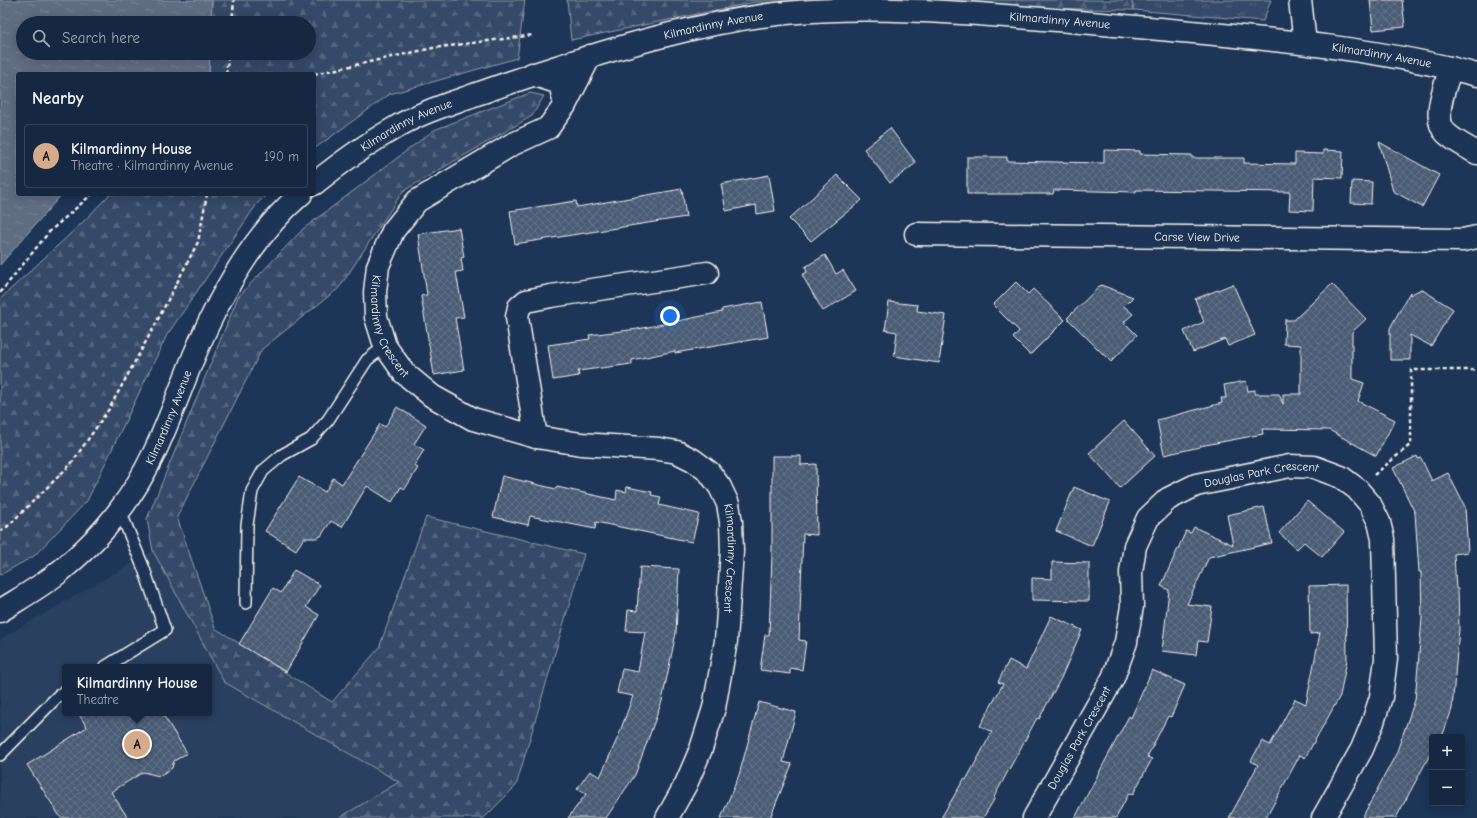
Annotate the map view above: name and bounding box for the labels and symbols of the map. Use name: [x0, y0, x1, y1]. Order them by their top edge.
street label: Kilmardinny Avenue: [662, 9, 764, 42]
street label: Kilmardinny Avenue: [1009, 9, 1111, 31]
street label: Kilmardinny Avenue: [1331, 40, 1433, 71]
street label: Kilmardinny Avenue: [358, 96, 454, 154]
street label: Carse View Drive: [1154, 230, 1240, 245]
street label: Kilmardinny Crescent: [368, 274, 412, 381]
your location: [660, 306, 680, 326]
street label: Kilmardinny Avenue: [143, 368, 195, 467]
street label: Douglas Park Crescent: [1203, 459, 1321, 490]
street label: Kilmardinny Crescent: [721, 502, 739, 613]
street label: Douglas Park Crescent: [1045, 683, 1114, 792]
pin: A: [124, 729, 150, 759]

